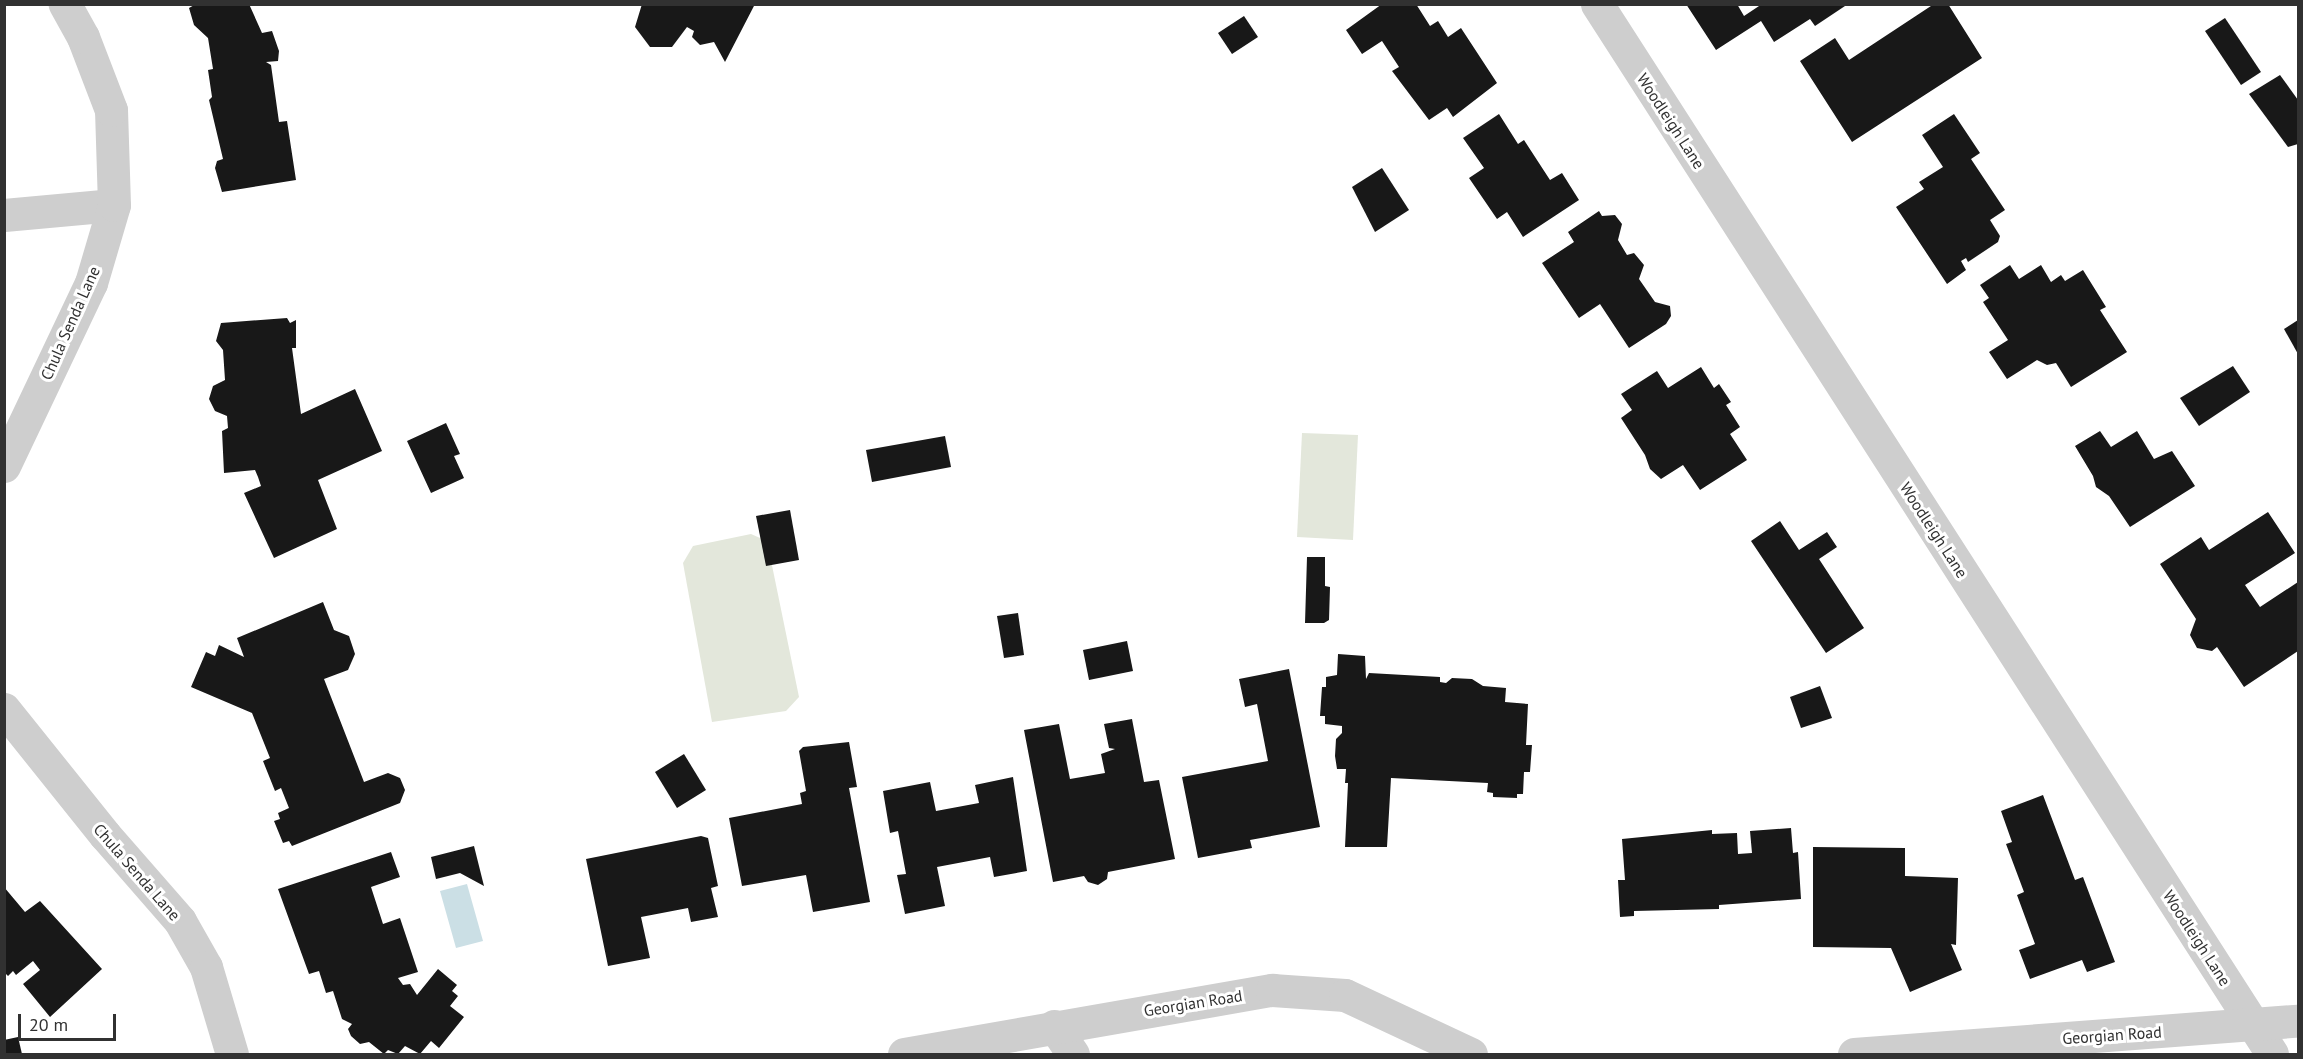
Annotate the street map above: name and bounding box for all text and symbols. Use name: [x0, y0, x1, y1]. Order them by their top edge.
street label: Woodleigh Lane: [1633, 70, 1709, 172]
street label: Chula Senda Lane: [36, 263, 104, 383]
street label: Woodleigh Lane: [1896, 479, 1972, 581]
street label: Chula Senda Lane: [90, 820, 184, 924]
street label: Woodleigh Lane: [2159, 887, 2235, 989]
street label: Georgian Road: [1142, 986, 1244, 1020]
scale bar: [21, 1002, 118, 1040]
text: 20 m: [29, 1013, 68, 1036]
street label: Georgian Road: [2062, 1022, 2162, 1048]

